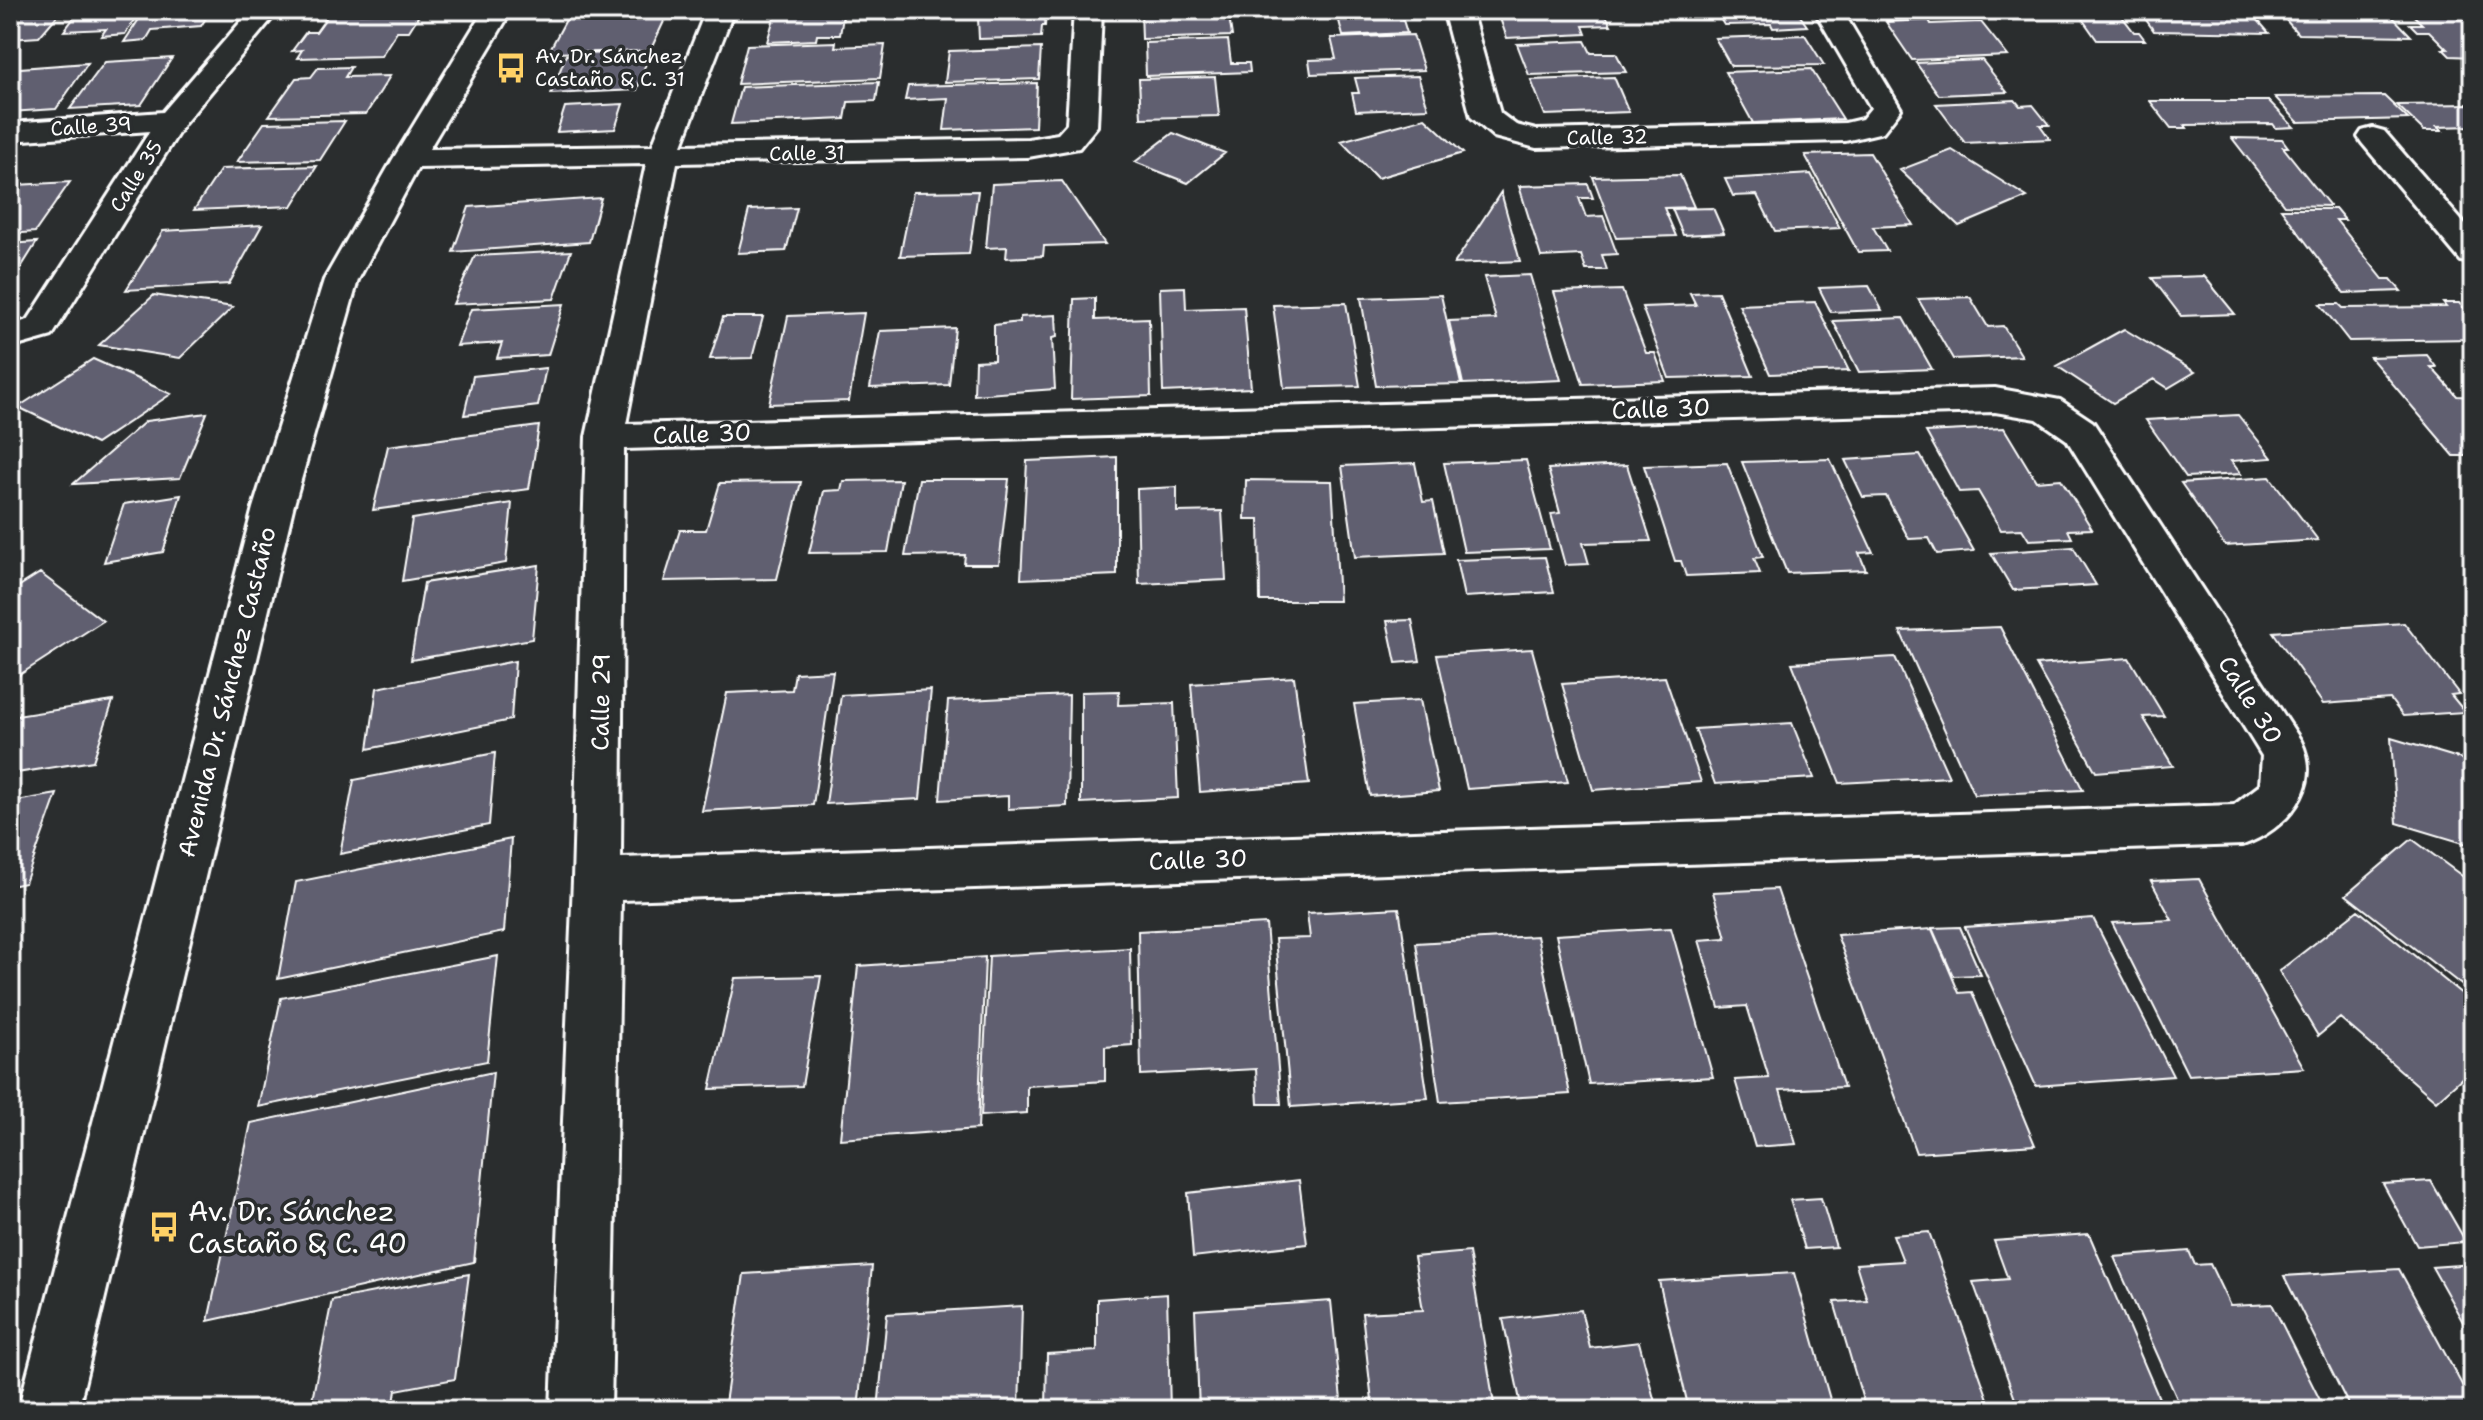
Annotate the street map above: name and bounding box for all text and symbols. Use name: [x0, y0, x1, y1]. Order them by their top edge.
place label: Av. Dr. Sánchez Castaño & C. 31: [535, 43, 685, 92]
bus stop icon: Av. Dr. Sánchez Castaño & C. 31: [494, 51, 528, 85]
street label: Calle 39: [50, 110, 132, 142]
street label: Calle 32: [1566, 123, 1648, 151]
street label: Calle 35: [104, 135, 168, 217]
street label: Calle 31: [769, 139, 845, 167]
street label: Calle 30: [1611, 391, 1711, 427]
street label: Calle 30: [652, 416, 752, 452]
street label: Avenida Dr. Sánchez Castaño: [170, 523, 284, 861]
street label: Calle 30: [2210, 650, 2290, 750]
street label: Calle 29: [584, 653, 618, 751]
street label: Calle 30: [1148, 842, 1248, 878]
place label: Av. Dr. Sánchez Castaño & C. 40: [188, 1192, 407, 1262]
bus stop icon: Av. Dr. Sánchez Castaño & C. 40: [147, 1210, 181, 1244]

